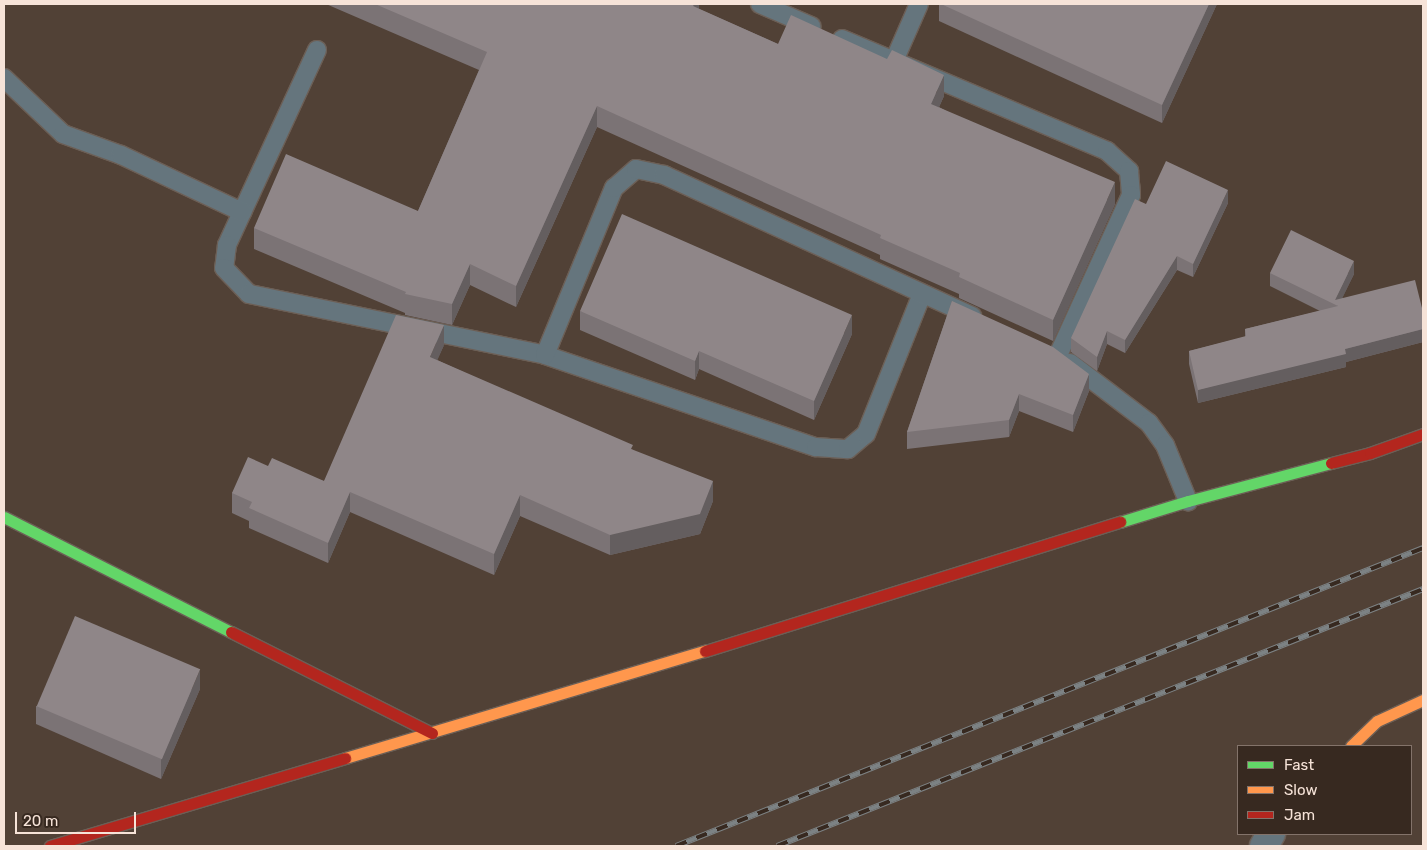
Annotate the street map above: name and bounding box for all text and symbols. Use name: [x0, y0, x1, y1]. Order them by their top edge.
legend: [1237, 745, 1412, 835]
text: Fast: [1284, 756, 1314, 774]
text: Slow: [1284, 781, 1317, 799]
scale bar: [18, 802, 139, 834]
text: Jam: [1284, 806, 1315, 824]
text: 20 m: [23, 812, 58, 830]

